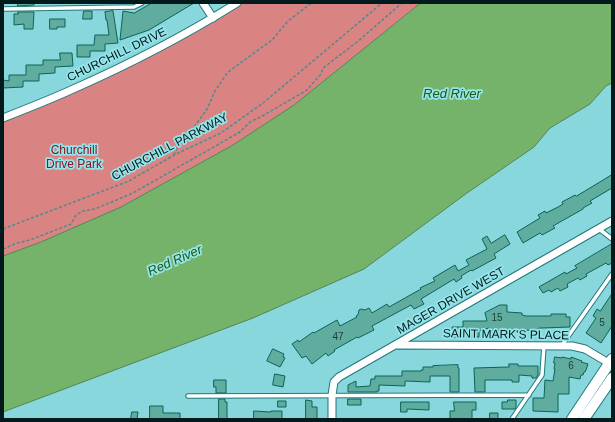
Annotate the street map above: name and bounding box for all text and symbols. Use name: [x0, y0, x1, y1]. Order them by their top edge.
street label: CHURCHILL DRIVE: [65, 25, 169, 85]
water label: Red River: [423, 86, 481, 102]
street label: CHURCHILL PARKWAY: [109, 110, 231, 184]
park label: Churchill Drive Park: [46, 144, 102, 172]
water label: Red River: [145, 242, 205, 280]
street label: MAGER DRIVE WEST: [395, 264, 507, 338]
house number: 15: [491, 312, 503, 324]
house number: 5: [599, 317, 605, 329]
street label: SAINT MARK'S PLACE: [443, 327, 569, 343]
house number: 47: [332, 331, 344, 343]
house number: 6: [568, 360, 574, 372]

